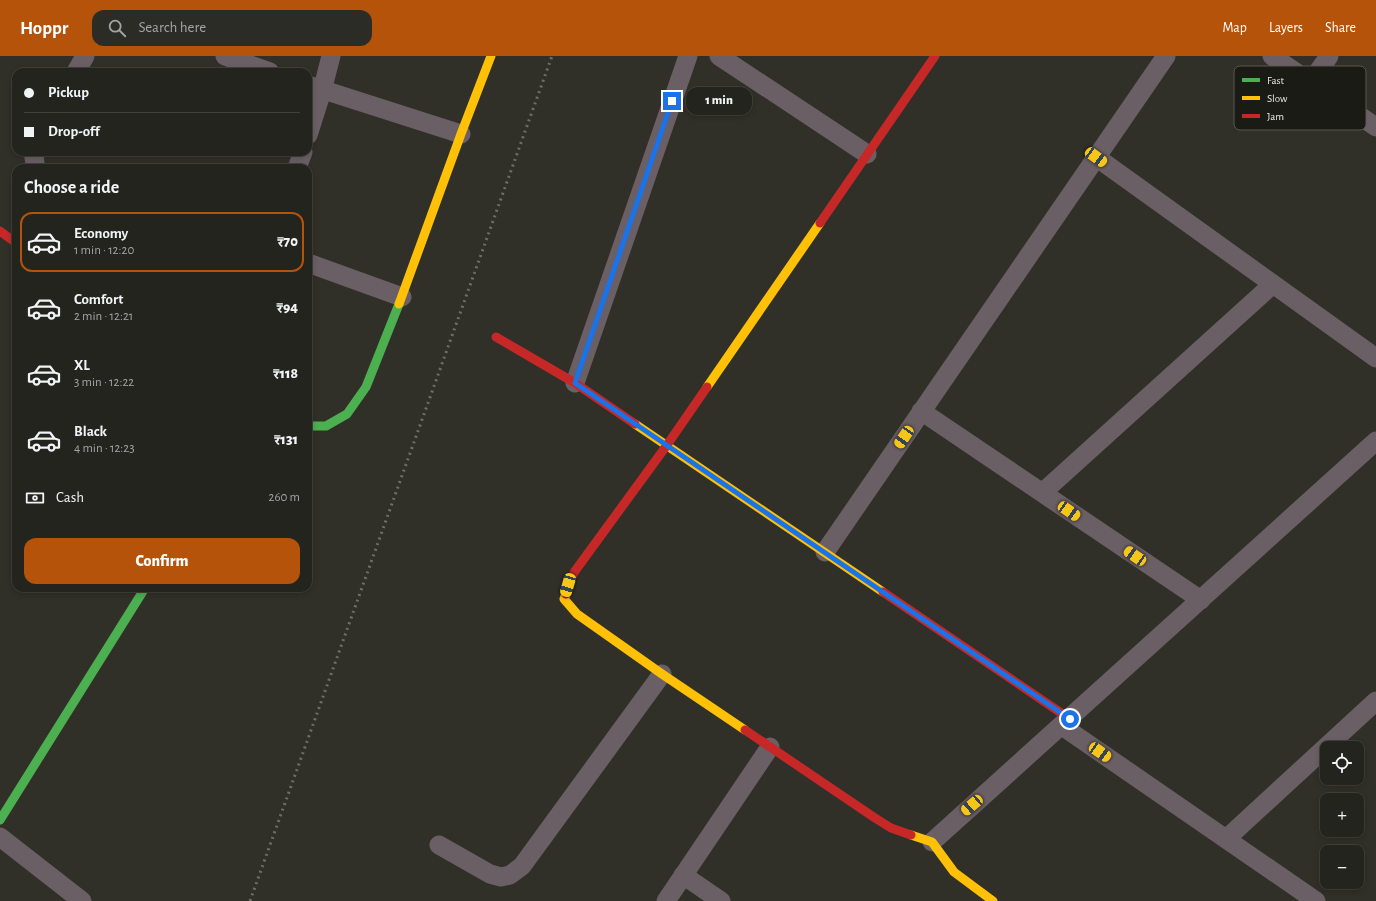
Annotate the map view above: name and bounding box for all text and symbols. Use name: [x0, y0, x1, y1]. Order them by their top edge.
search box: [92, 10, 372, 46]
icon: search: [106, 17, 128, 39]
text: Hoppr: [20, 19, 68, 38]
text: Search here: [138, 20, 206, 35]
text: Map: [1222, 21, 1247, 35]
text: Layers: [1269, 21, 1303, 35]
text: Share: [1325, 21, 1356, 35]
legend: [1234, 66, 1366, 130]
text: Fast: [1267, 75, 1285, 86]
text: Pickup: [48, 85, 89, 100]
callout: 1 min: [686, 87, 752, 115]
route end: [663, 92, 681, 110]
text: Slow: [1267, 93, 1288, 104]
text: 1 min: [705, 94, 733, 107]
text: Jam: [1267, 111, 1284, 122]
text: Drop-off: [48, 124, 100, 139]
car: [1083, 145, 1109, 169]
text: Choose a ride: [24, 179, 119, 197]
icon: car: [26, 224, 62, 260]
text: Economy: [74, 226, 128, 241]
text: ₹70: [277, 234, 298, 249]
text: 1 min · 12:20: [74, 244, 134, 257]
icon: car: [26, 290, 62, 326]
text: Comfort: [74, 292, 123, 307]
text: ₹94: [276, 300, 298, 315]
text: 2 min · 12:21: [74, 310, 133, 323]
icon: car: [26, 356, 62, 392]
text: XL: [74, 358, 90, 373]
text: ₹118: [273, 366, 298, 381]
text: 3 min · 12:22: [74, 376, 134, 389]
icon: car: [26, 422, 62, 458]
text: Black: [74, 424, 107, 439]
car: [892, 424, 916, 450]
text: ₹131: [274, 432, 298, 447]
text: 4 min · 12:23: [74, 442, 135, 455]
icon: cash: [24, 487, 46, 509]
text: Cash: [56, 490, 84, 505]
text: 260 m: [269, 491, 300, 504]
car: [1056, 499, 1082, 523]
button: Confirm: [24, 538, 300, 584]
car: [1122, 544, 1148, 568]
car: [559, 572, 577, 598]
route start: [1061, 710, 1079, 728]
car: [1087, 740, 1113, 764]
map controls: [1320, 741, 1364, 889]
button: locate: [1320, 741, 1364, 785]
car: [959, 793, 985, 817]
button: +: [1320, 793, 1364, 837]
button: −: [1320, 845, 1364, 889]

